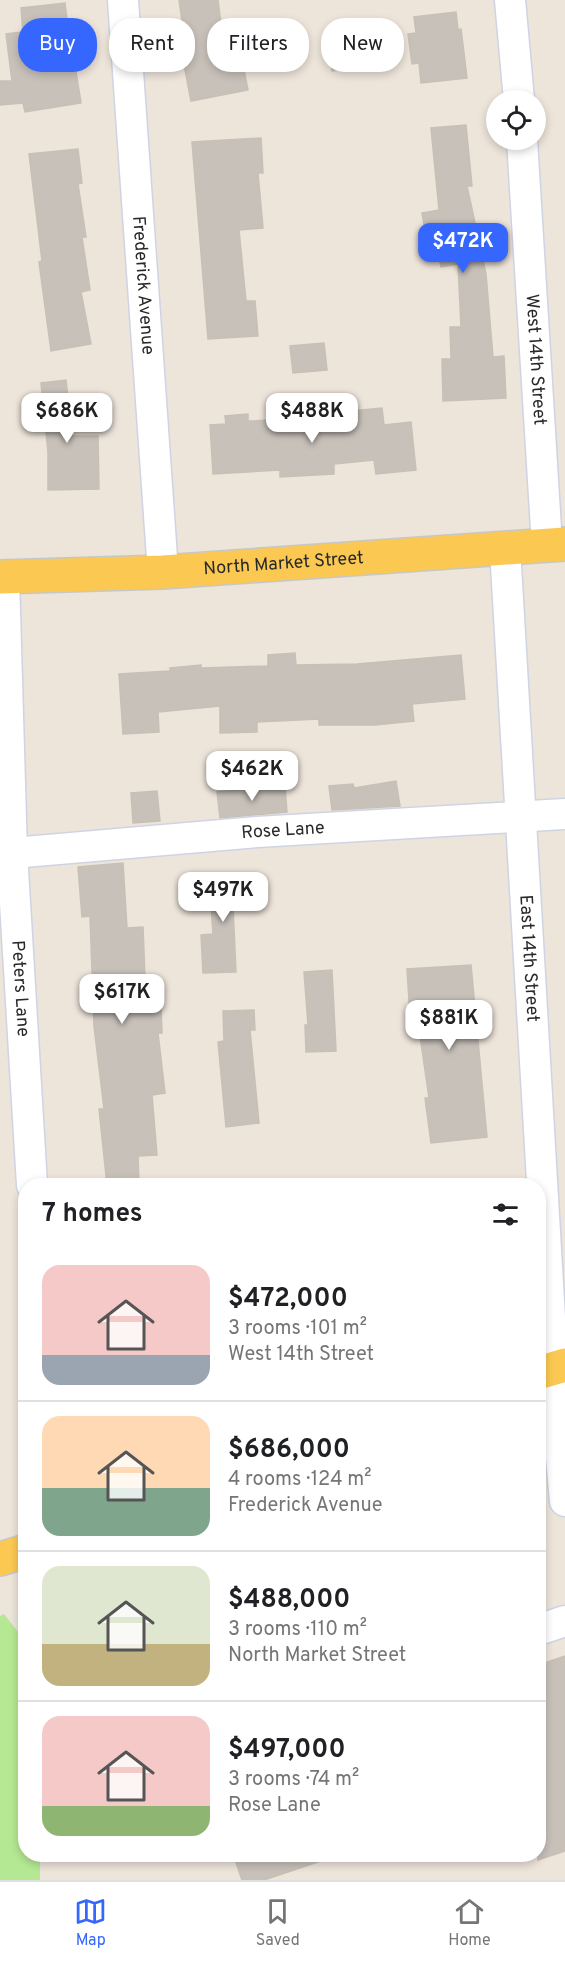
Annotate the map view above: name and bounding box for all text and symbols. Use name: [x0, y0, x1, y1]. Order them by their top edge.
chip: Buy: [18, 18, 97, 72]
chip: Rent: [109, 18, 195, 72]
chip: Filters: [207, 18, 309, 72]
chip: New: [321, 18, 404, 72]
map controls: [486, 90, 546, 150]
button: locate: [486, 90, 546, 150]
street label: Frederick Avenue: [127, 215, 159, 356]
pin: $472K: [421, 223, 505, 274]
text: $472K: [432, 229, 494, 255]
street label: West 14th Street: [520, 293, 551, 426]
pin: $686K: [25, 393, 109, 444]
pin: $488K: [270, 393, 354, 444]
text: $686K: [35, 399, 99, 425]
text: $488K: [280, 399, 344, 425]
street label: North Market Street: [203, 547, 365, 581]
pin: $462K: [210, 751, 294, 802]
text: $462K: [220, 757, 284, 783]
street label: Rose Lane: [240, 817, 325, 845]
pin: $497K: [181, 872, 265, 923]
text: $497K: [192, 878, 254, 904]
street label: East 14th Street: [514, 894, 544, 1023]
street label: Peters Lane: [6, 940, 35, 1038]
pin: $617K: [80, 974, 164, 1025]
text: $617K: [93, 980, 151, 1006]
pin: $881K: [407, 1000, 491, 1051]
text: $881K: [419, 1006, 479, 1032]
text: 7 homes: [42, 1198, 142, 1231]
icon: filters: [489, 1198, 522, 1231]
text: $472,000: [228, 1283, 348, 1316]
icon: home: [90, 1289, 162, 1361]
text: 3 rooms · 101 m²: [228, 1316, 367, 1342]
text: West 14th Street: [228, 1342, 374, 1368]
text: $686,000: [228, 1434, 350, 1467]
icon: home: [90, 1440, 162, 1512]
text: 4 rooms · 124 m²: [228, 1467, 371, 1493]
text: Frederick Avenue: [228, 1493, 382, 1519]
text: $488,000: [228, 1584, 350, 1617]
icon: home: [90, 1590, 162, 1662]
text: 3 rooms · 110 m²: [228, 1617, 367, 1643]
text: North Market Street: [228, 1643, 406, 1669]
text: $497,000: [228, 1734, 346, 1767]
icon: home: [90, 1740, 162, 1812]
text: 3 rooms · 74 m²: [228, 1767, 359, 1793]
text: Rose Lane: [228, 1793, 321, 1819]
tab: Map: [74, 1895, 107, 1951]
tab: Saved: [256, 1895, 300, 1951]
tab: Home: [448, 1895, 491, 1951]

